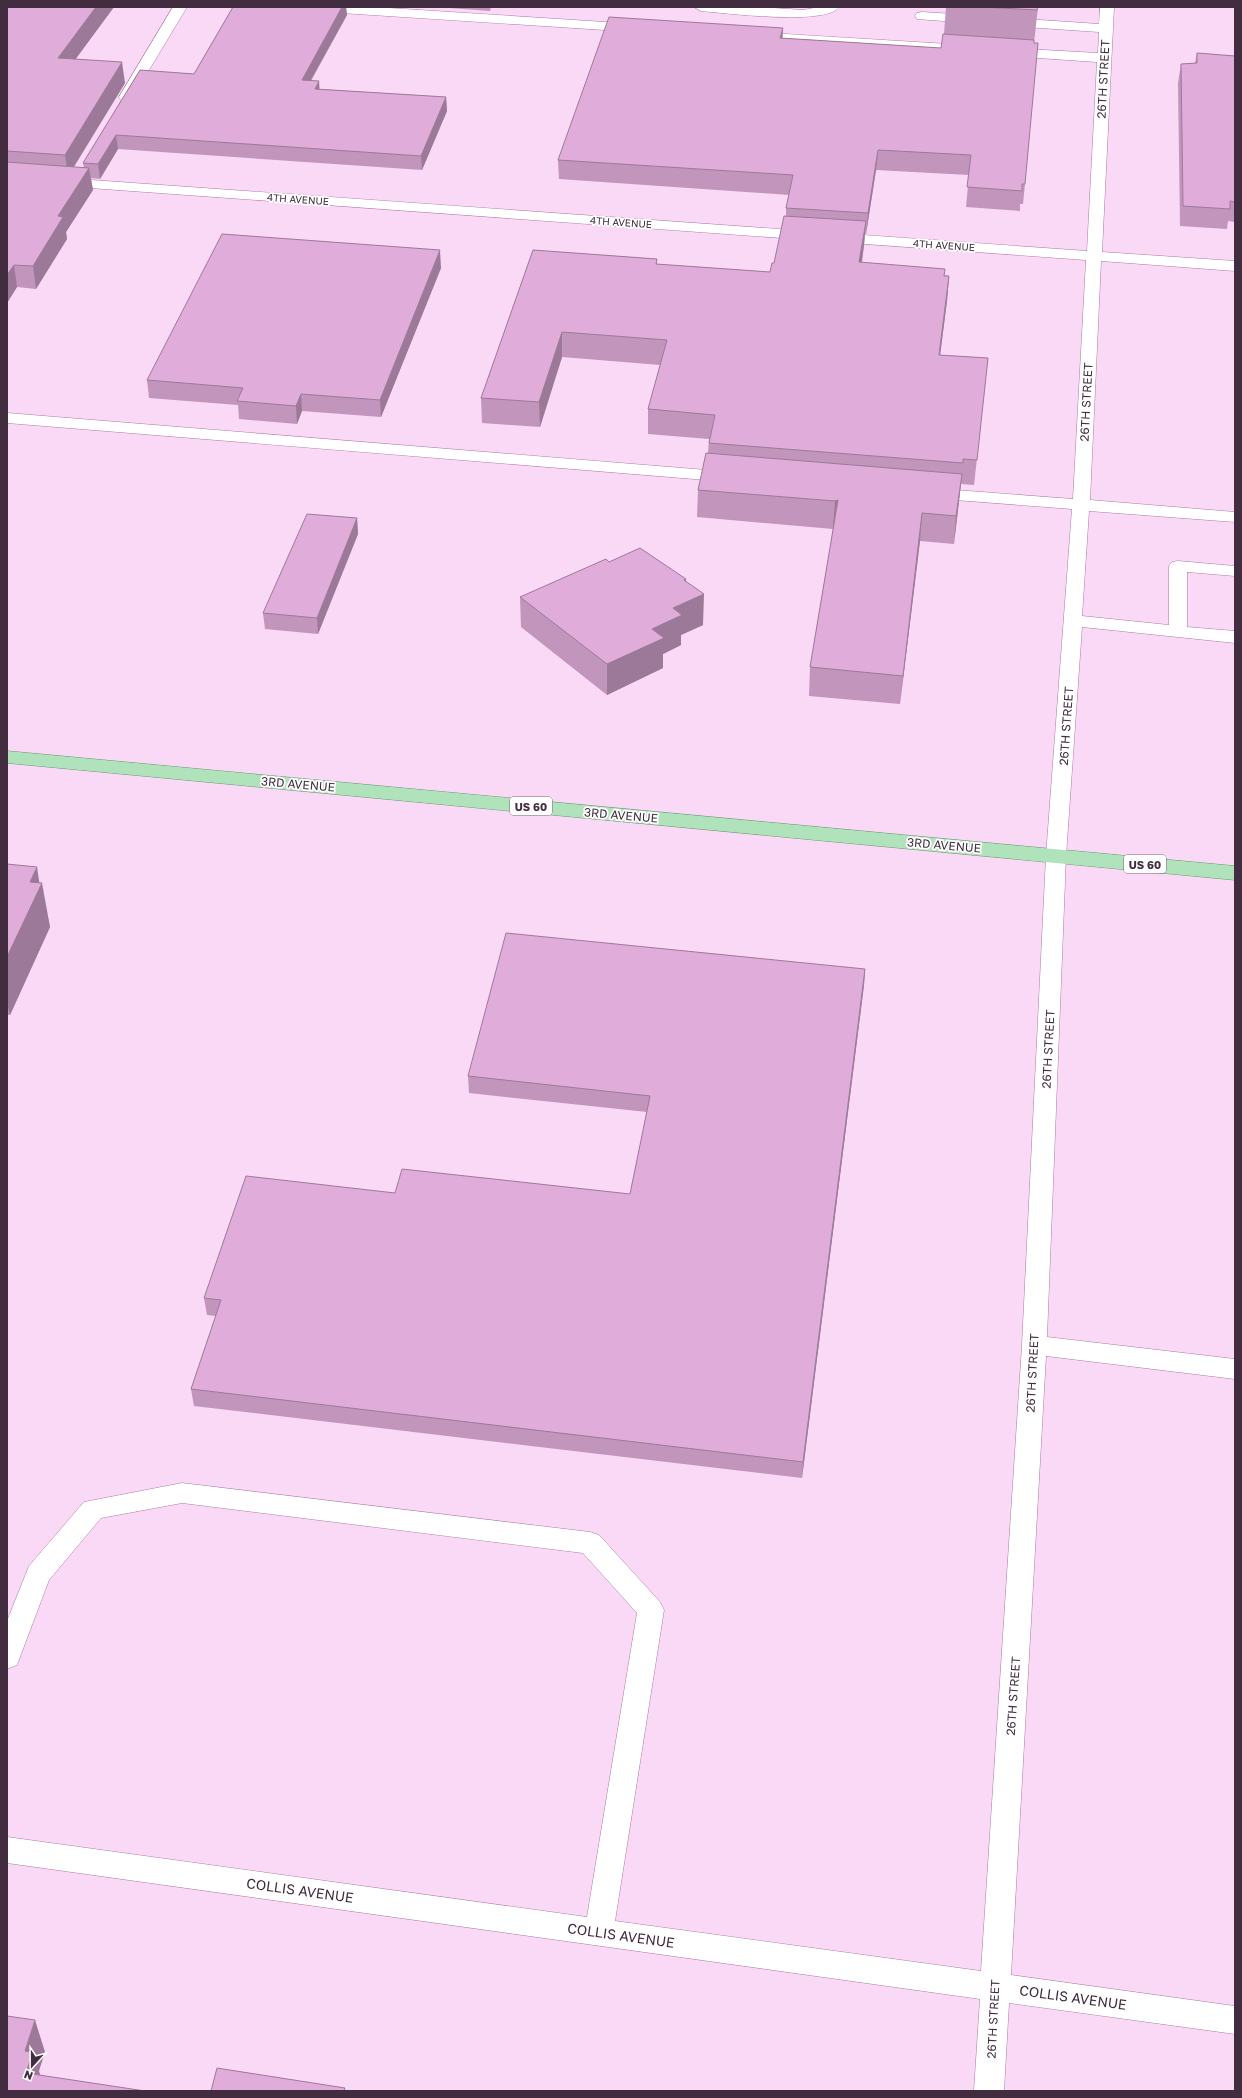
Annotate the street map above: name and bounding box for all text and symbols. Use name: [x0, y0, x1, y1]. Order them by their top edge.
street label: 26TH STREET: [1093, 39, 1113, 119]
street label: 4TH AVENUE: [267, 191, 329, 207]
street label: 4TH AVENUE: [590, 214, 652, 230]
street label: 4TH AVENUE: [913, 237, 975, 253]
street label: 26TH STREET: [1076, 362, 1096, 442]
street label: 26TH STREET: [1056, 685, 1076, 766]
street label: 3RD AVENUE: [260, 773, 336, 795]
road number: US 60: [510, 797, 552, 815]
street label: 3RD AVENUE: [583, 804, 659, 826]
street label: 3RD AVENUE: [906, 834, 982, 856]
road number: US 60: [1124, 855, 1166, 873]
street label: 26TH STREET: [1038, 1009, 1058, 1089]
street label: 26TH STREET: [1022, 1333, 1042, 1413]
street label: 26TH STREET: [1003, 1655, 1023, 1736]
street label: COLLIS AVENUE: [245, 1874, 355, 1906]
street label: COLLIS AVENUE: [566, 1919, 676, 1951]
street label: 26TH STREET: [983, 1979, 1003, 2059]
street label: COLLIS AVENUE: [1018, 1981, 1128, 2013]
north arrow: [12, 2046, 52, 2086]
text: N: [22, 2068, 34, 2083]

